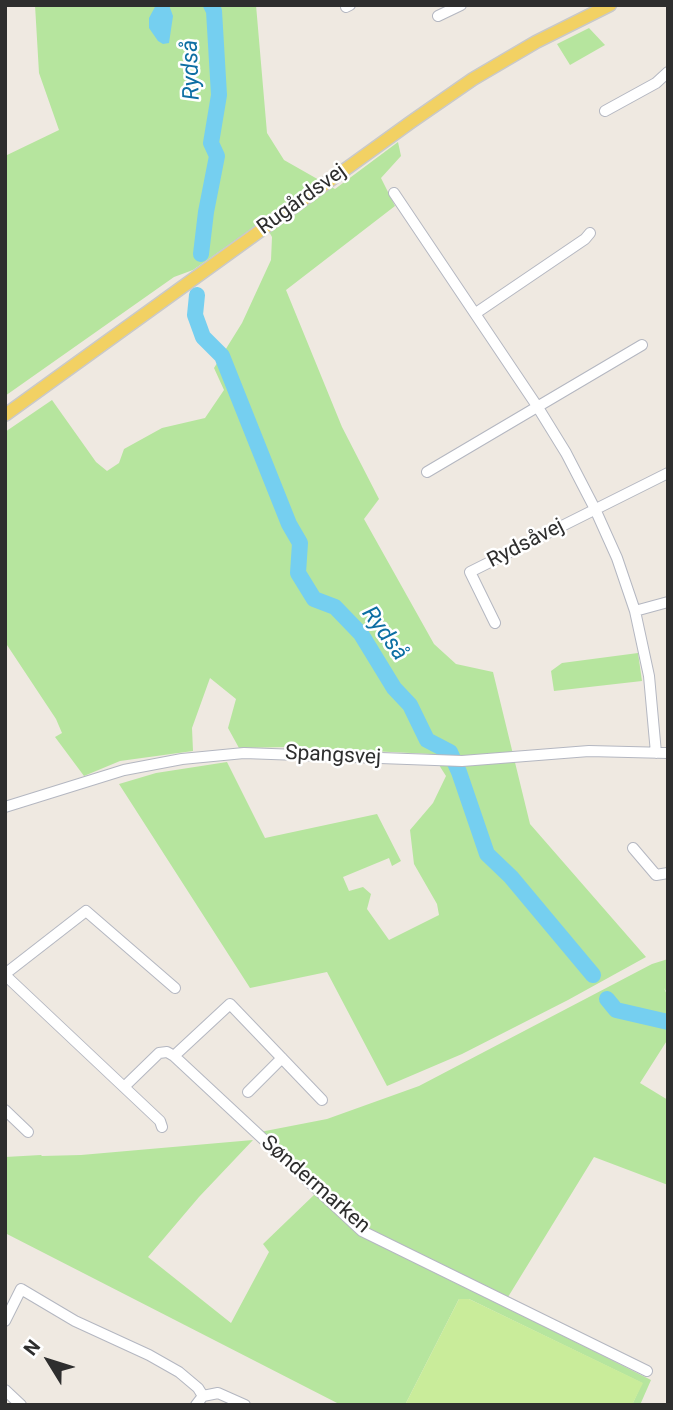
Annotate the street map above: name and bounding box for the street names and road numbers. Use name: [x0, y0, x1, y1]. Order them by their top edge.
street label: Rugårdsvej: [253, 159, 351, 241]
street label: Rydsåvej: [483, 514, 569, 574]
street label: Spangsvej: [284, 741, 382, 771]
street label: Søndermarken: [255, 1131, 375, 1239]

